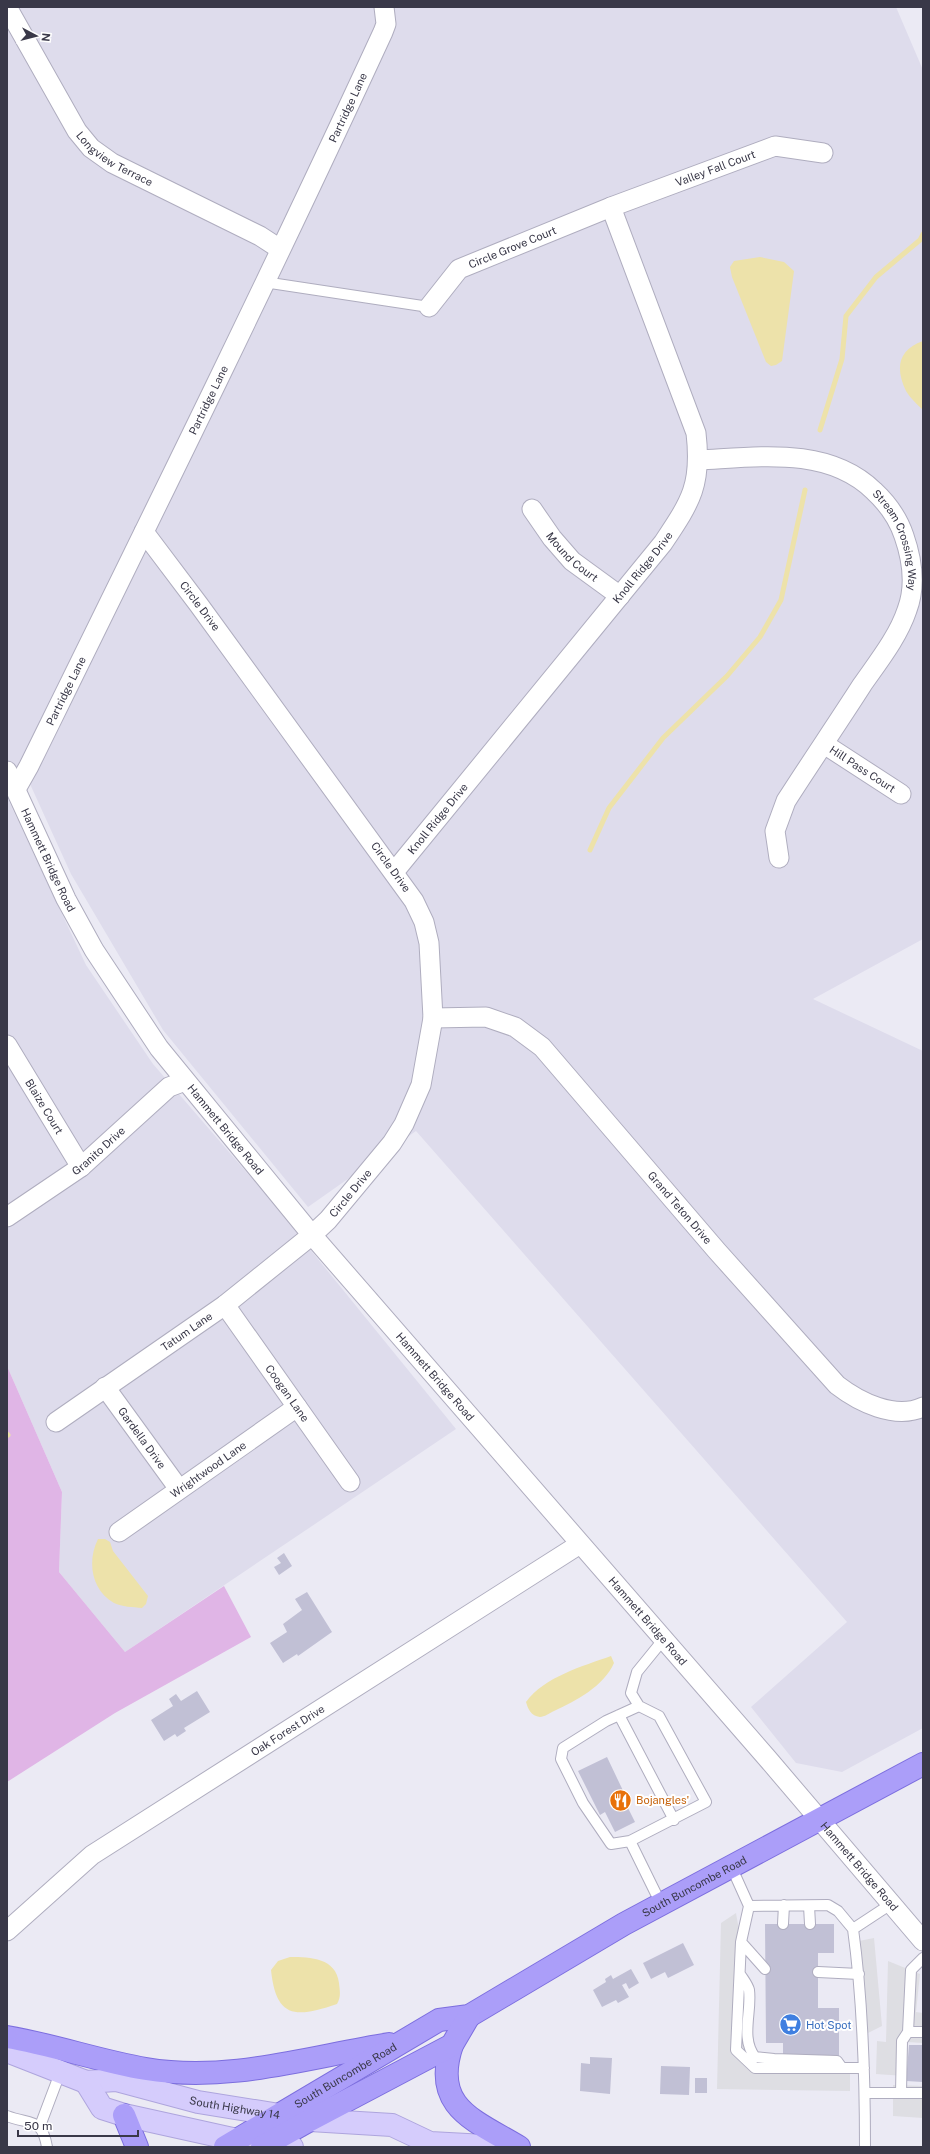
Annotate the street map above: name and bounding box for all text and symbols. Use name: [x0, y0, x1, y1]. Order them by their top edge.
north arrow: [16, 16, 56, 56]
text: N: [39, 32, 52, 42]
street label: Partridge Lane: [326, 71, 369, 144]
street label: Longview Terrace: [74, 129, 155, 188]
street label: Valley Fall Court: [674, 148, 757, 188]
street label: Circle Grove Court: [467, 224, 558, 271]
street label: Partridge Lane: [186, 363, 230, 437]
street label: Stream Crossing Way: [870, 487, 918, 591]
street label: Knoll Ridge Drive: [610, 529, 675, 606]
street label: Mound Court: [544, 530, 600, 584]
street label: Circle Drive: [178, 579, 222, 633]
street label: Partridge Lane: [44, 654, 88, 727]
street label: Hill Pass Court: [828, 743, 898, 795]
street label: Knoll Ridge Drive: [405, 781, 470, 856]
street label: Hammett Bridge Road: [19, 806, 78, 914]
street label: Circle Drive: [369, 840, 413, 894]
street label: Blaize Court: [23, 1077, 66, 1136]
street label: Hammett Bridge Road: [185, 1082, 266, 1177]
street label: Granito Drive: [70, 1124, 127, 1177]
street label: Circle Drive: [327, 1167, 374, 1220]
street label: Grand Teton Drive: [646, 1169, 714, 1246]
street label: Tatum Lane: [159, 1310, 215, 1353]
street label: Hammett Bridge Road: [394, 1330, 477, 1423]
street label: Coogan Lane: [263, 1363, 311, 1424]
street label: Gardella Drive: [116, 1405, 168, 1471]
street label: Wrightwood Lane: [168, 1439, 248, 1500]
street label: Hammett Bridge Road: [606, 1575, 689, 1668]
street label: Oak Forest Drive: [249, 1702, 327, 1758]
restaurant icon: Bojangles': [608, 1787, 634, 1813]
place label: Bojangles': [636, 1794, 689, 1806]
street label: Hammett Bridge Road: [818, 1820, 901, 1913]
street label: South Buncombe Road: [640, 1854, 748, 1919]
supermarket icon: Hot Spot: [777, 2012, 803, 2038]
place label: Hot Spot: [806, 2019, 851, 2031]
street label: South Buncombe Road: [292, 2041, 399, 2110]
street label: South Highway 14: [188, 2094, 281, 2121]
scale bar: [18, 2112, 138, 2138]
text: 50 m: [24, 2119, 52, 2133]

